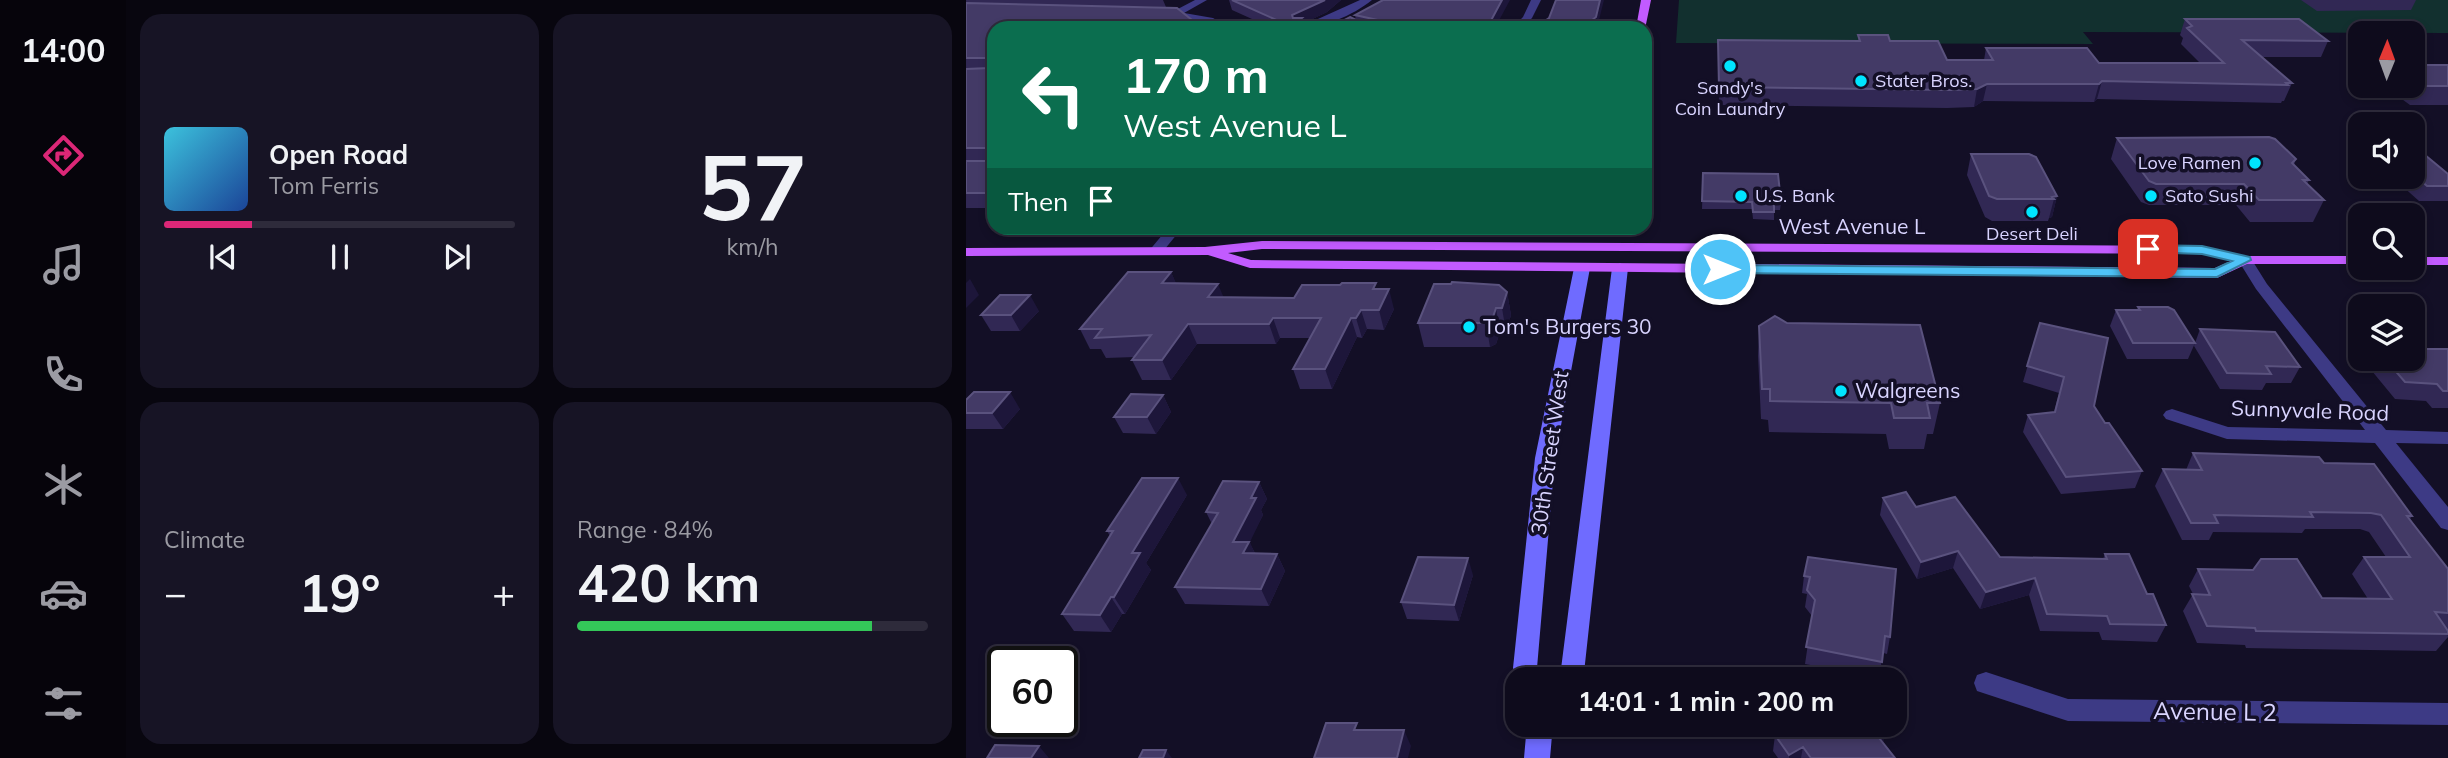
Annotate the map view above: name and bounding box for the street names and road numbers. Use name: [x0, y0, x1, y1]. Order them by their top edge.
street label: West Avenue L: [1779, 213, 1926, 239]
street label: 30th Street West: [1525, 369, 1573, 536]
street label: Sunnyvale Road: [2231, 394, 2389, 426]
street label: Avenue L 2: [2153, 695, 2277, 727]

